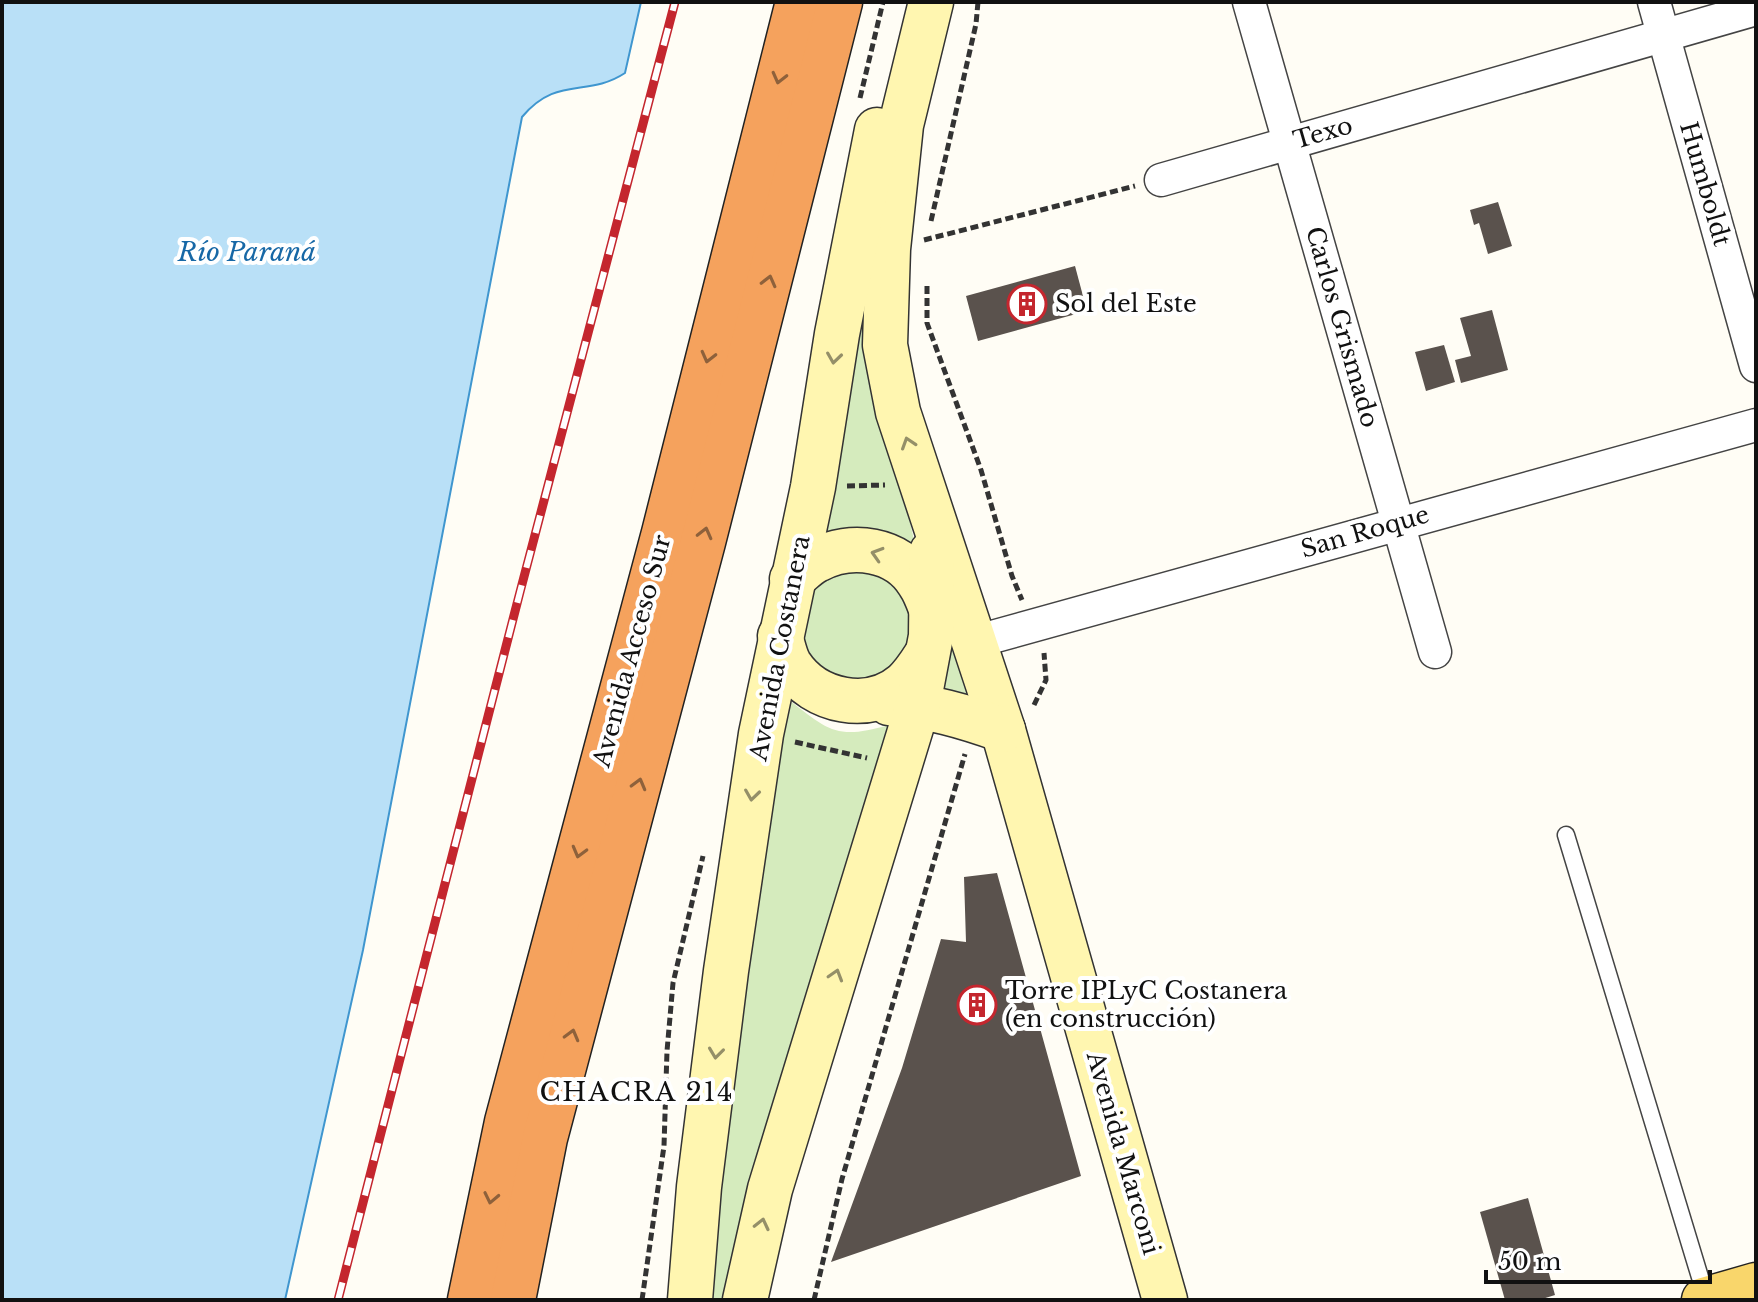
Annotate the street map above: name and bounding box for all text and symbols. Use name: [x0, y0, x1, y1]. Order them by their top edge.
one-way arrow: [772, 70, 789, 84]
street label: Texo: [1290, 110, 1356, 155]
street label: Humboldt: [1674, 118, 1737, 249]
street label: Carlos Grismado: [1300, 223, 1385, 431]
water label: Río Paraná: [177, 236, 316, 268]
one-way arrow: [760, 274, 777, 288]
building icon: Sol del Este: [1006, 283, 1048, 325]
place label: Sol del Este: [1055, 289, 1197, 318]
one-way arrow: [701, 349, 718, 363]
one-way arrow: [826, 351, 843, 365]
one-way arrow: [902, 437, 918, 451]
street label: San Roque: [1297, 499, 1432, 564]
one-way arrow: [696, 526, 713, 540]
street label: Avenida Acceso Sur: [586, 531, 677, 771]
street label: Avenida Costanera: [743, 532, 816, 764]
one-way arrow: [871, 547, 885, 563]
one-way arrow: [629, 778, 646, 792]
one-way arrow: [744, 789, 761, 802]
one-way arrow: [571, 845, 588, 859]
one-way arrow: [826, 968, 842, 982]
place label: Torre IPLyC Costanera (en construcción): [1005, 976, 1288, 1033]
building icon: Torre IPLyC Costanera (en construcción): [956, 984, 998, 1026]
one-way arrow: [563, 1029, 580, 1043]
one-way arrow: [708, 1046, 725, 1060]
street label: Avenida Marconi: [1080, 1047, 1166, 1258]
district label: CHACRA 214: [539, 1076, 735, 1108]
one-way arrow: [483, 1191, 500, 1204]
one-way arrow: [753, 1218, 770, 1231]
scale bar: [1486, 1234, 1710, 1284]
text: 50 m: [1498, 1247, 1562, 1276]

